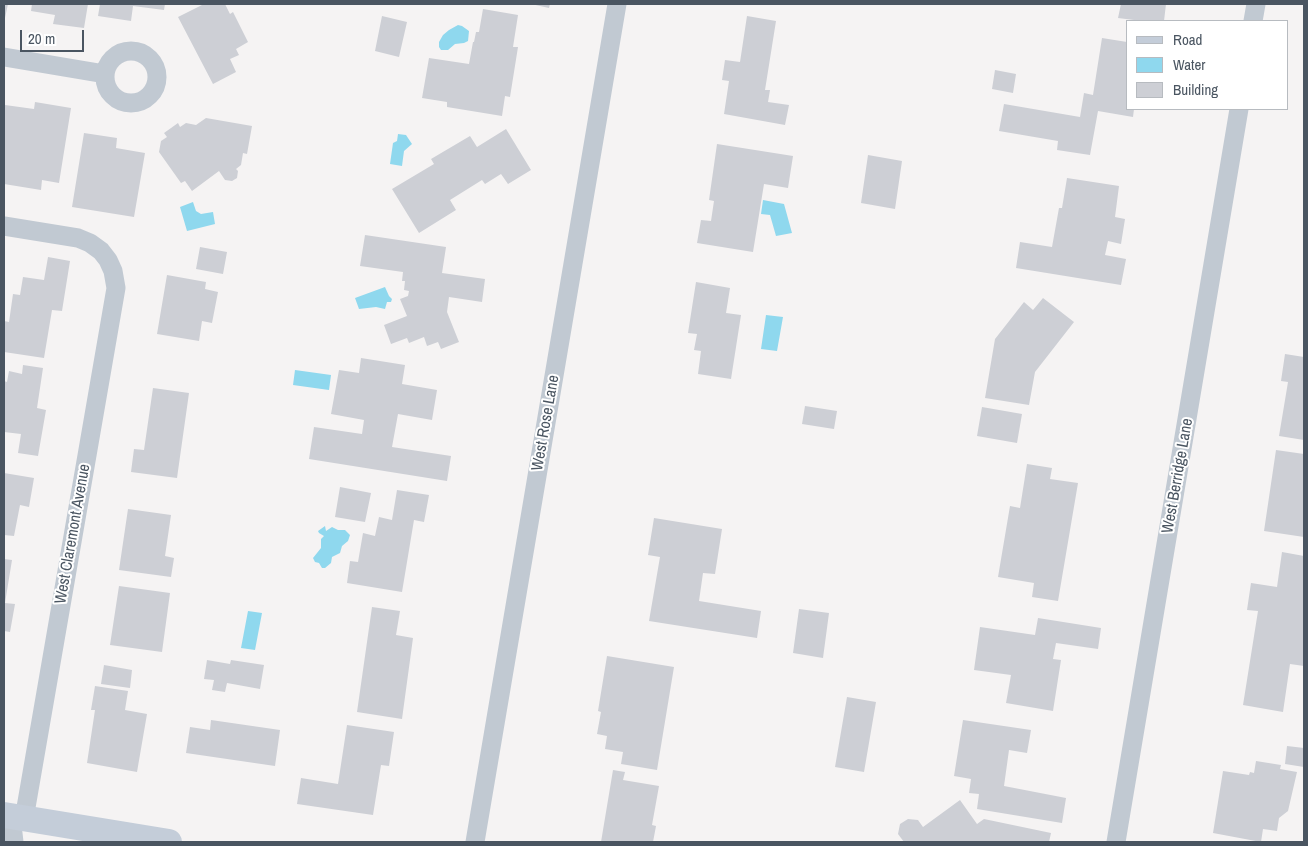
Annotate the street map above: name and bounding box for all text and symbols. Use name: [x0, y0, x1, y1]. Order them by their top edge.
scale bar: [22, 20, 86, 52]
legend: [1126, 20, 1288, 110]
text: 20 m: [28, 28, 55, 49]
text: Road: [1173, 29, 1202, 50]
text: Water: [1173, 54, 1205, 75]
text: Building: [1173, 79, 1218, 100]
street label: West Rose Lane: [528, 374, 564, 472]
street label: West Berridge Lane: [1158, 417, 1198, 535]
street label: West Claremont Avenue: [51, 463, 95, 605]

